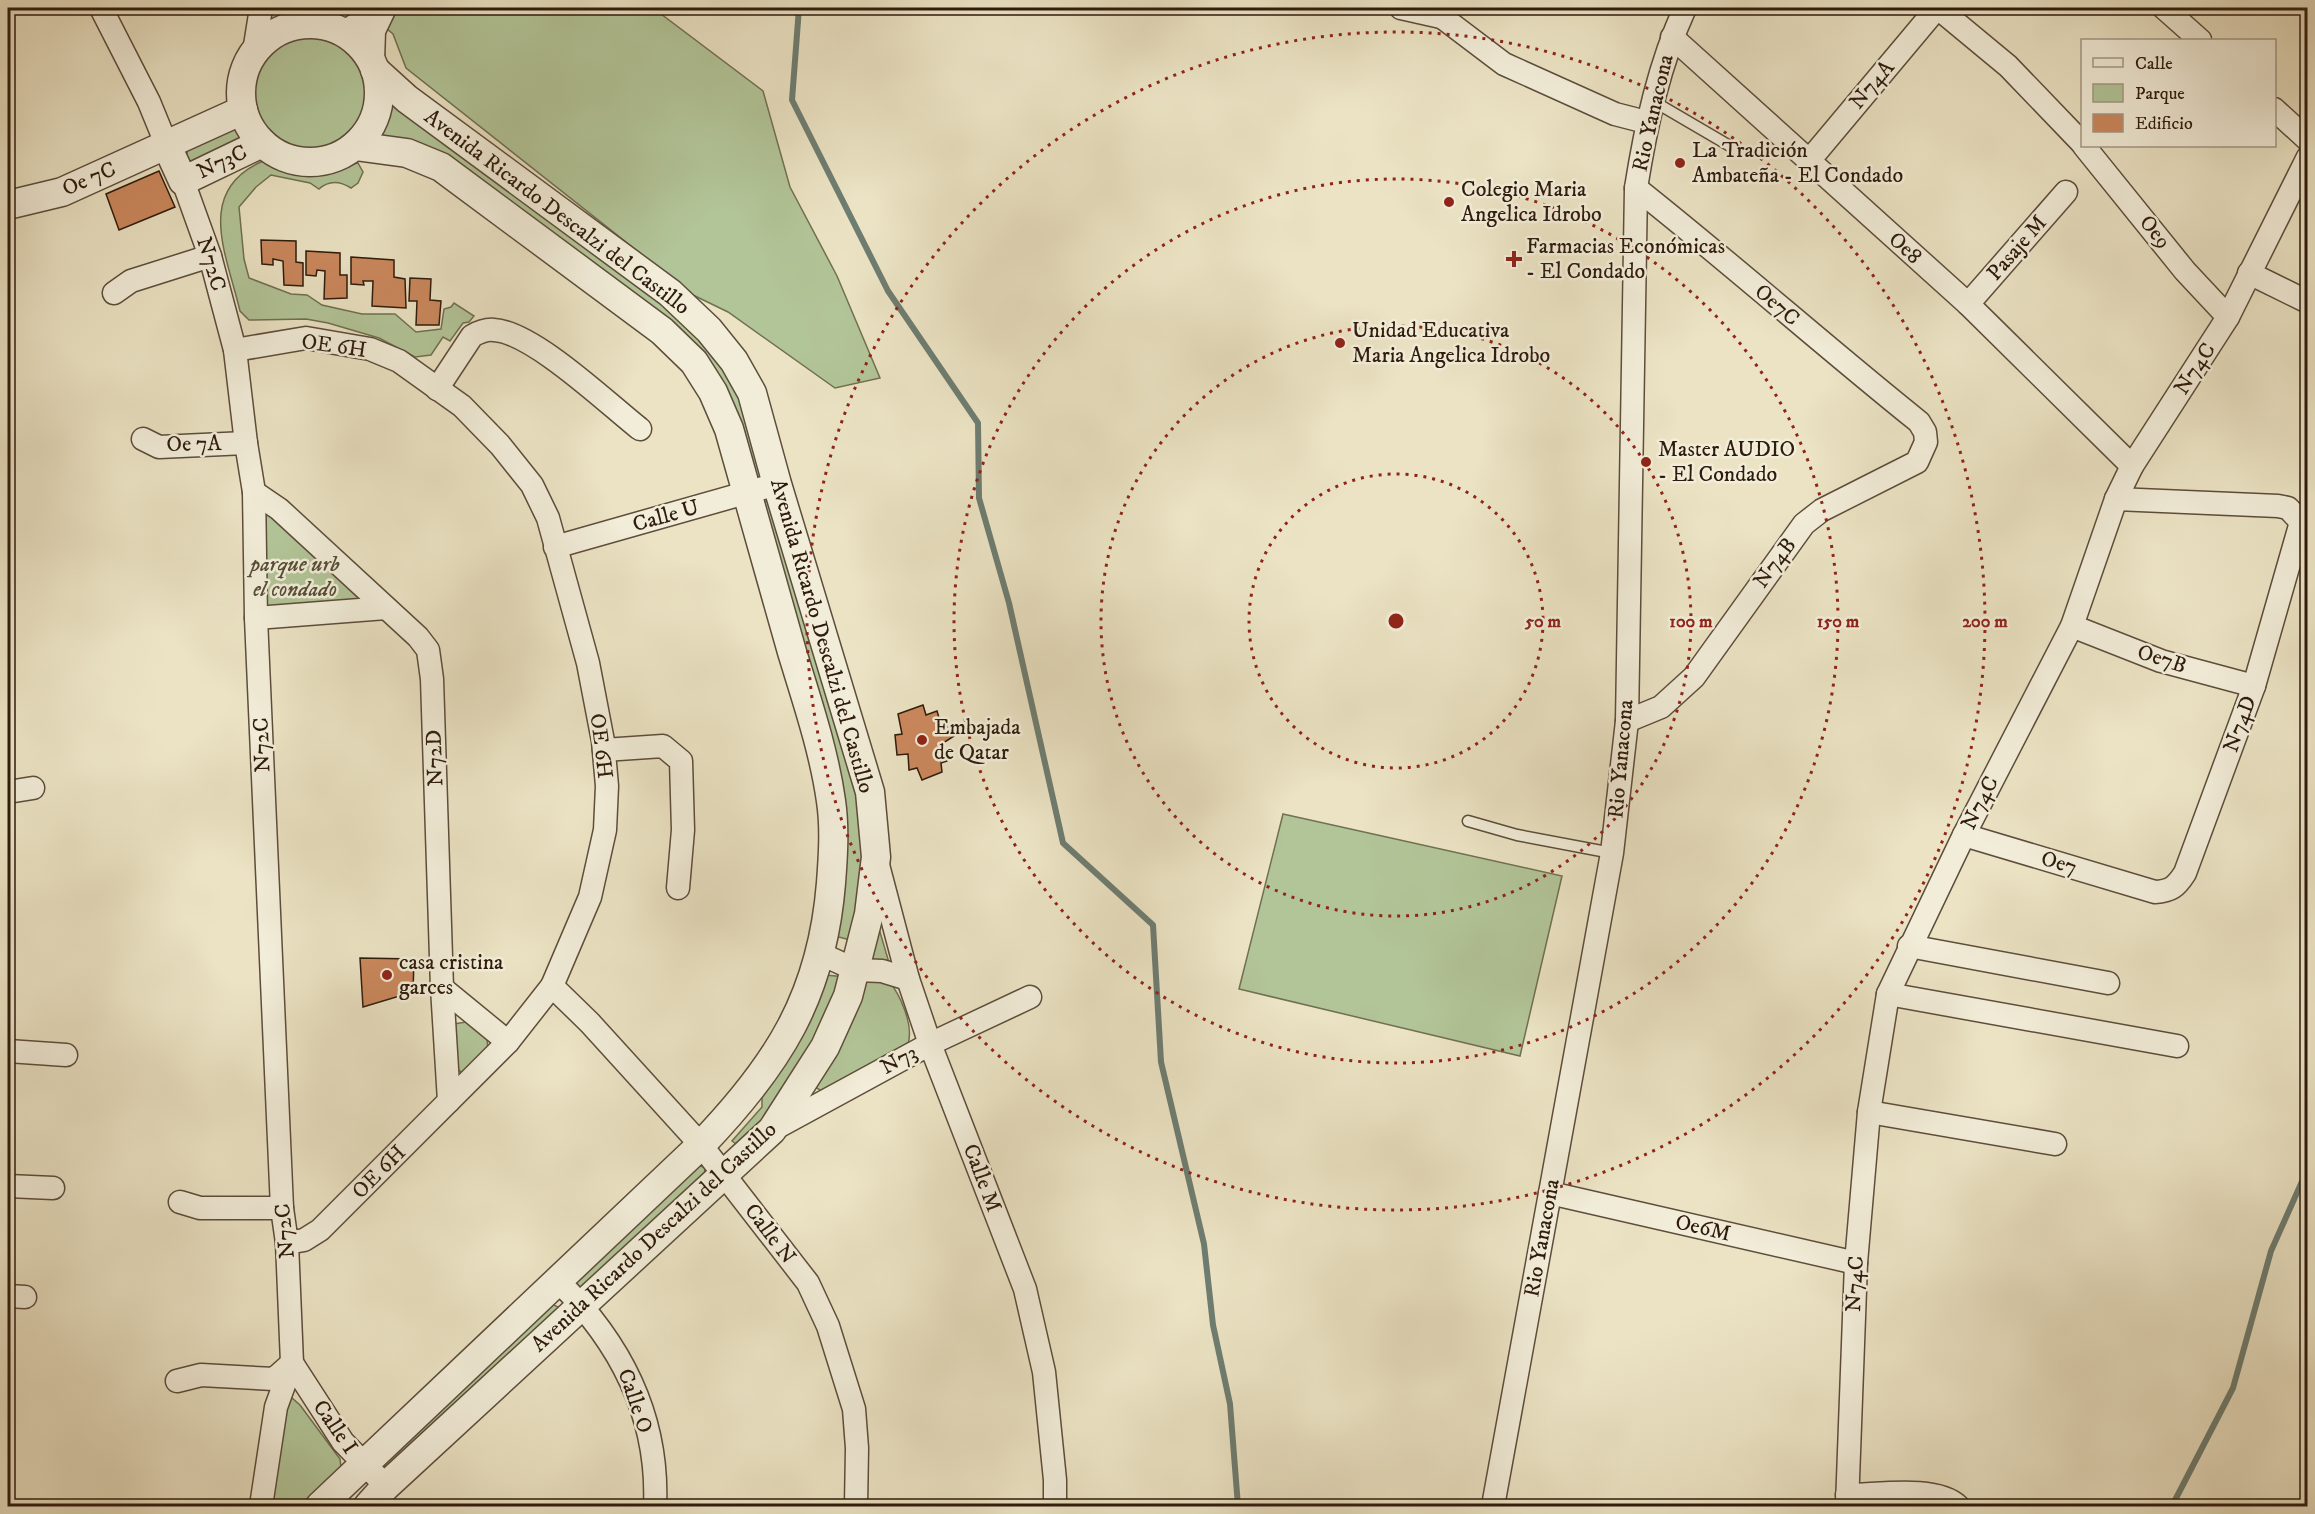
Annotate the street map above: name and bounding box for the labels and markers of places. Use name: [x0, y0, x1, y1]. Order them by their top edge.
place label: La Tradición Ambateña - El Condado: [1692, 137, 1903, 189]
marker: La Tradición Ambateña - El Condado: [1673, 156, 1687, 170]
place label: Colegio Maria Angelica Idrobo: [1461, 176, 1602, 228]
marker: Colegio Maria Angelica Idrobo: [1442, 195, 1456, 209]
place label: Farmacias Económicas - El Condado: [1526, 233, 1725, 285]
marker: Farmacias Económicas - El Condado: [1507, 252, 1521, 266]
place label: Unidad Educativa Maria Angelica Idrobo: [1352, 317, 1550, 369]
marker: Unidad Educativa Maria Angelica Idrobo: [1333, 336, 1347, 350]
place label: Master AUDIO - El Condado: [1658, 436, 1795, 488]
marker: Master AUDIO - El Condado: [1639, 455, 1653, 469]
centre of rings: [1386, 611, 1406, 631]
place label: Embajada de Qatar: [934, 714, 1021, 766]
marker: Embajada de Qatar: [915, 733, 929, 747]
place label: casa cristina garces: [399, 949, 504, 1001]
marker: casa cristina garces: [380, 968, 394, 982]

